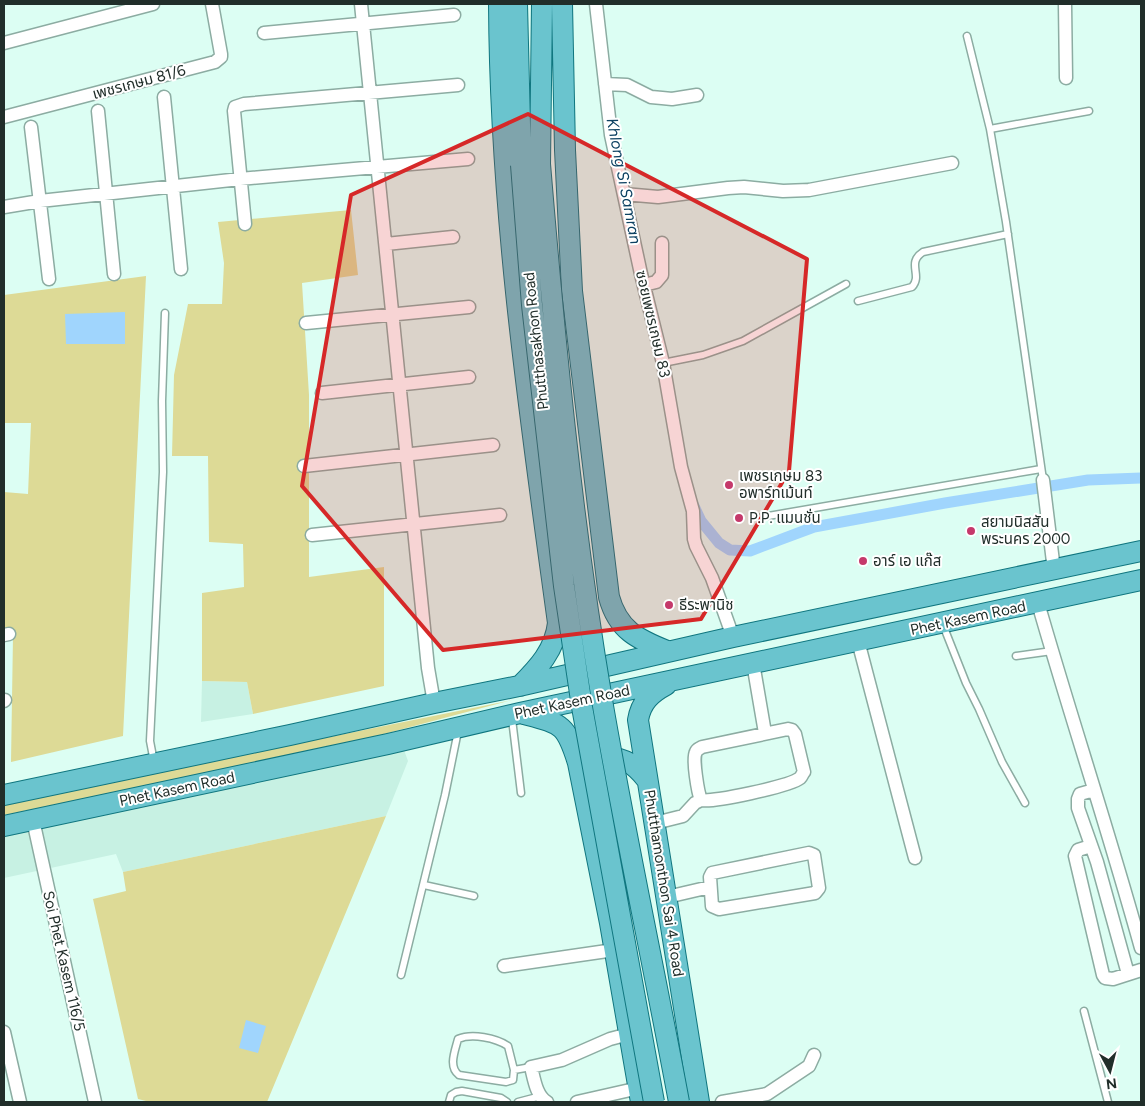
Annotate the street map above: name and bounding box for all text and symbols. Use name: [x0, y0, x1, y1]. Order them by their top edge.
street label: เพชรเกษม 81/6: [90, 61, 188, 103]
water label: Khlong Si Samran: [602, 116, 646, 246]
street label: ซอยเพชรเกษม 83: [632, 269, 674, 379]
street label: Phutthasakhon Road: [520, 271, 552, 411]
place label: เพชรเกษม 83 อพาร์ทเม้นท์: [739, 467, 822, 502]
marker: เพชรเกษม 83 อพาร์ทเม้นท์: [723, 479, 735, 491]
place label: P.P. แมนชั่น: [749, 508, 821, 527]
marker: P.P. แมนชั่น: [733, 512, 745, 524]
place label: สยามนิสสัน พระนคร 2000: [981, 513, 1070, 548]
marker: สยามนิสสัน พระนคร 2000: [965, 525, 977, 537]
place label: อาร์ เอ แก๊ส: [873, 552, 942, 570]
marker: อาร์ เอ แก๊ส: [857, 555, 869, 567]
place label: ธีระพานิช: [679, 596, 734, 614]
street label: Phet Kasem Road: [909, 597, 1027, 639]
marker: ธีระพานิช: [663, 599, 675, 611]
street label: Phet Kasem Road: [513, 681, 631, 723]
street label: Phet Kasem Road: [118, 768, 236, 810]
street label: Phutthamonthon Sai 4 Road: [640, 788, 688, 978]
street label: Soi Phet Kasem 116/5: [39, 889, 89, 1033]
north arrow: [1085, 1046, 1135, 1096]
text: N: [1105, 1074, 1118, 1093]

